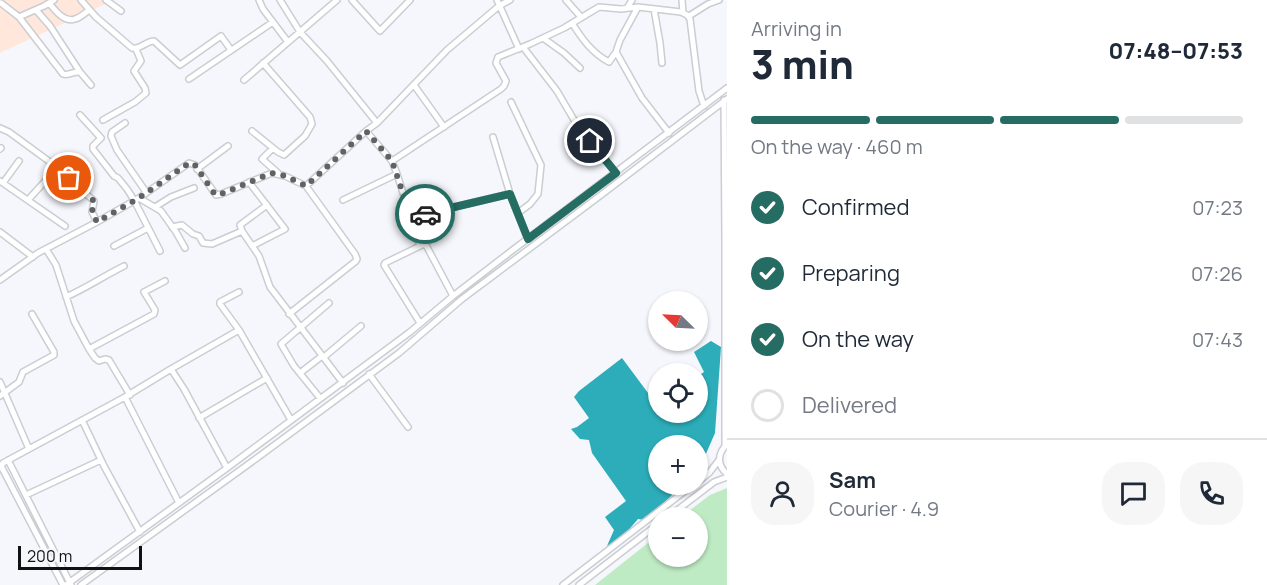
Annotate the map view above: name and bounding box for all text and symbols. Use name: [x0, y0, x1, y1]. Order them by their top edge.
text: Arriving in: [751, 15, 842, 42]
text: 07:48–07:53: [1109, 36, 1243, 66]
text: 3 min: [751, 37, 854, 91]
pin: [564, 115, 615, 166]
icon: home: [573, 124, 606, 157]
text: On the way · 460 m: [751, 133, 923, 160]
pin: [43, 152, 94, 203]
icon: bag: [52, 161, 85, 194]
courier: [395, 184, 455, 244]
icon: check: [751, 191, 784, 224]
text: Confirmed: [802, 192, 910, 222]
text: 07:23: [1192, 194, 1243, 221]
icon: car: [409, 198, 442, 231]
icon: check: [751, 257, 784, 290]
text: Preparing: [802, 258, 900, 288]
text: 07:26: [1191, 260, 1243, 287]
north arrow: [648, 291, 708, 351]
map controls: [648, 291, 708, 567]
icon: check: [751, 323, 784, 356]
text: On the way: [802, 324, 914, 354]
text: 07:43: [1192, 326, 1243, 353]
button: locate: [648, 363, 708, 423]
text: Delivered: [802, 390, 897, 420]
button: +: [648, 435, 708, 495]
button: person: [751, 462, 814, 525]
button: chat: [1102, 462, 1165, 525]
button: phone: [1180, 462, 1243, 525]
text: Sam: [829, 465, 876, 495]
text: Courier · 4.9: [829, 495, 939, 522]
button: −: [648, 507, 708, 567]
scale bar: [18, 543, 142, 570]
text: 200 m: [27, 545, 72, 567]

